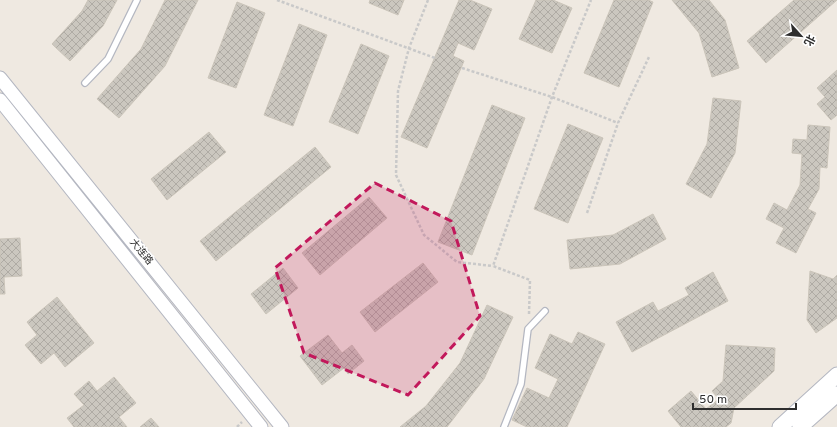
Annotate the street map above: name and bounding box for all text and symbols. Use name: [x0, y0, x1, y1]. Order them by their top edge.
north arrow: [781, 16, 821, 56]
text: 北: [800, 32, 818, 48]
street label: 大连路: [127, 236, 155, 268]
scale bar: [693, 385, 796, 411]
text: 50 m: [699, 392, 727, 408]

